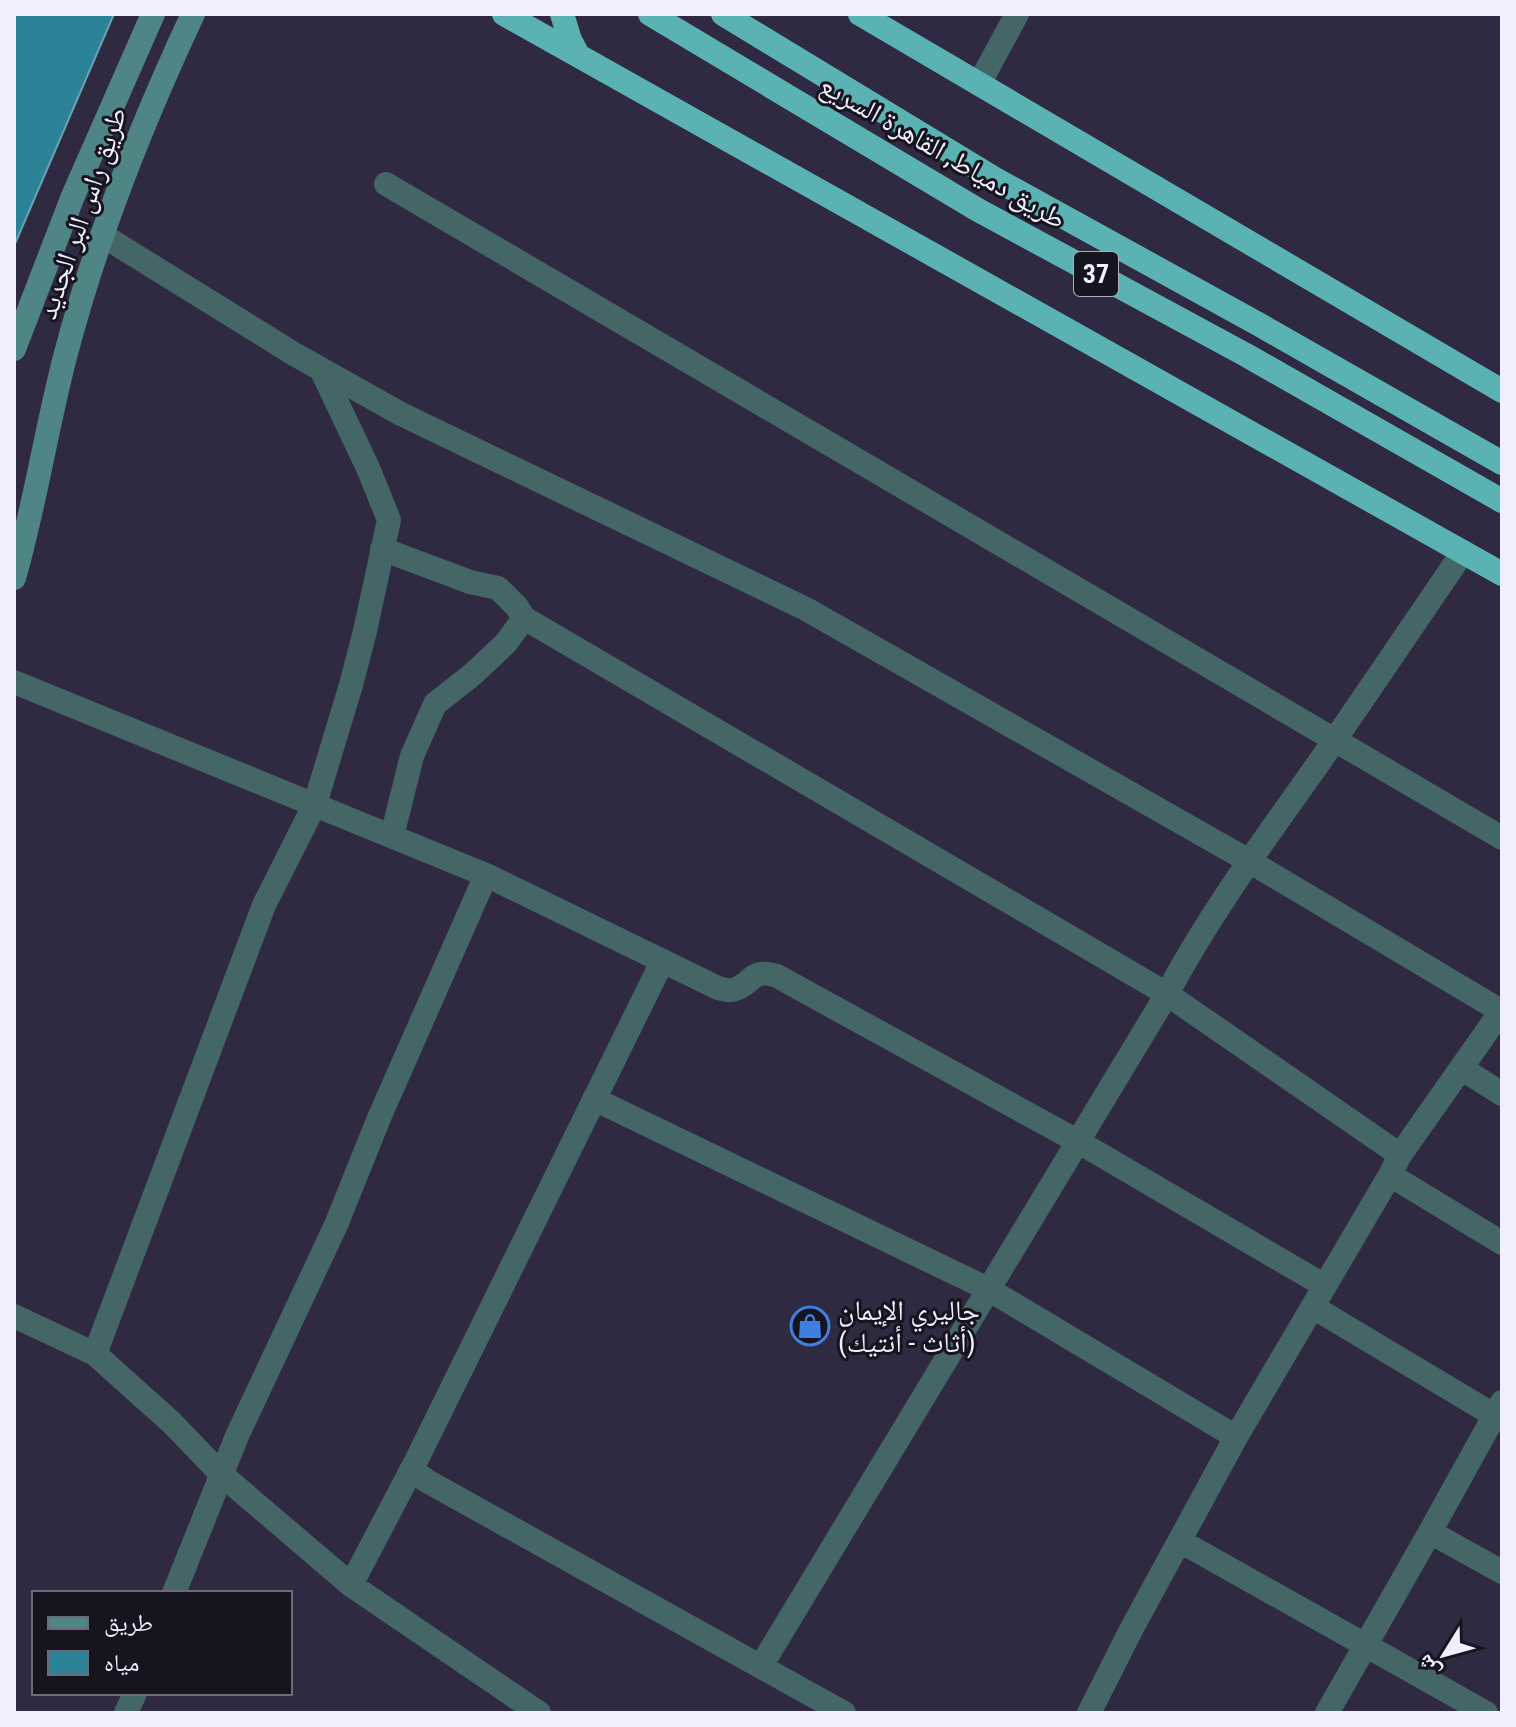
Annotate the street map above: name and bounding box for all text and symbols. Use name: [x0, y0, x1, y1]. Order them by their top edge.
street label: طريق دمياط, القاهرة السريع: [814, 68, 1072, 237]
street label: طريق راس البر الجديد: [30, 103, 135, 324]
road number: 37: [1074, 252, 1118, 296]
place label: جاليري الإيمان (أثاث - أنتيك): [838, 1294, 980, 1359]
shop icon: جاليري الإيمان (أثاث - أنتيك): [789, 1305, 831, 1347]
legend: [32, 1591, 292, 1695]
text: طريق: [104, 1609, 153, 1637]
north arrow: [1404, 1615, 1484, 1695]
text: مياه: [104, 1649, 139, 1677]
text: ش: [1411, 1649, 1446, 1684]

